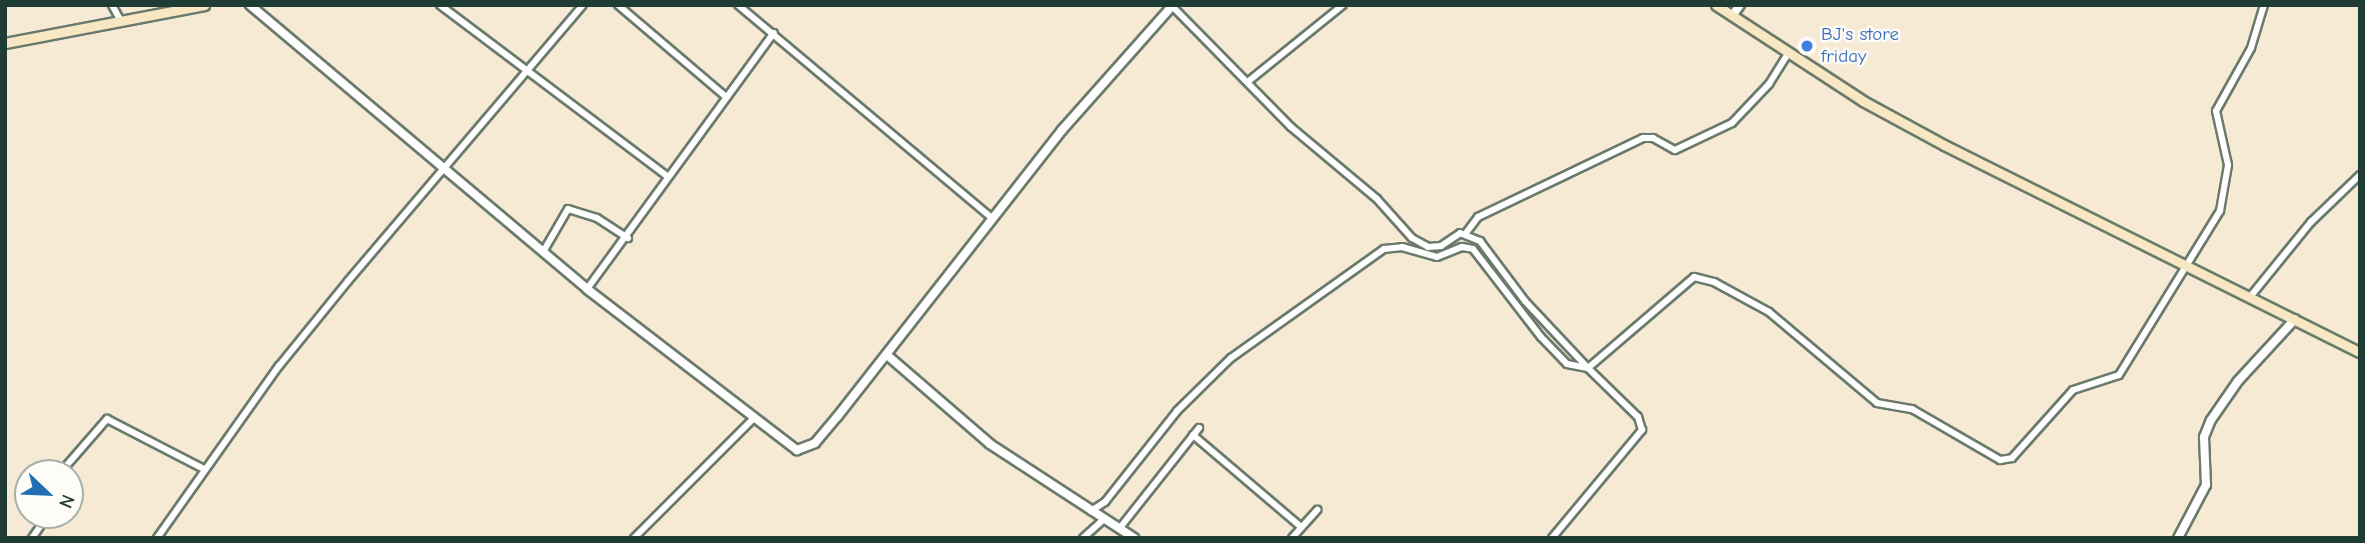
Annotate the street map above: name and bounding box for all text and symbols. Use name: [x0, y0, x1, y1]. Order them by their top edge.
place label: BJ's store friday: [1821, 24, 1899, 68]
marker: BJ's store friday: [1799, 38, 1815, 54]
north arrow: [14, 459, 84, 529]
text: N: [54, 491, 79, 511]

